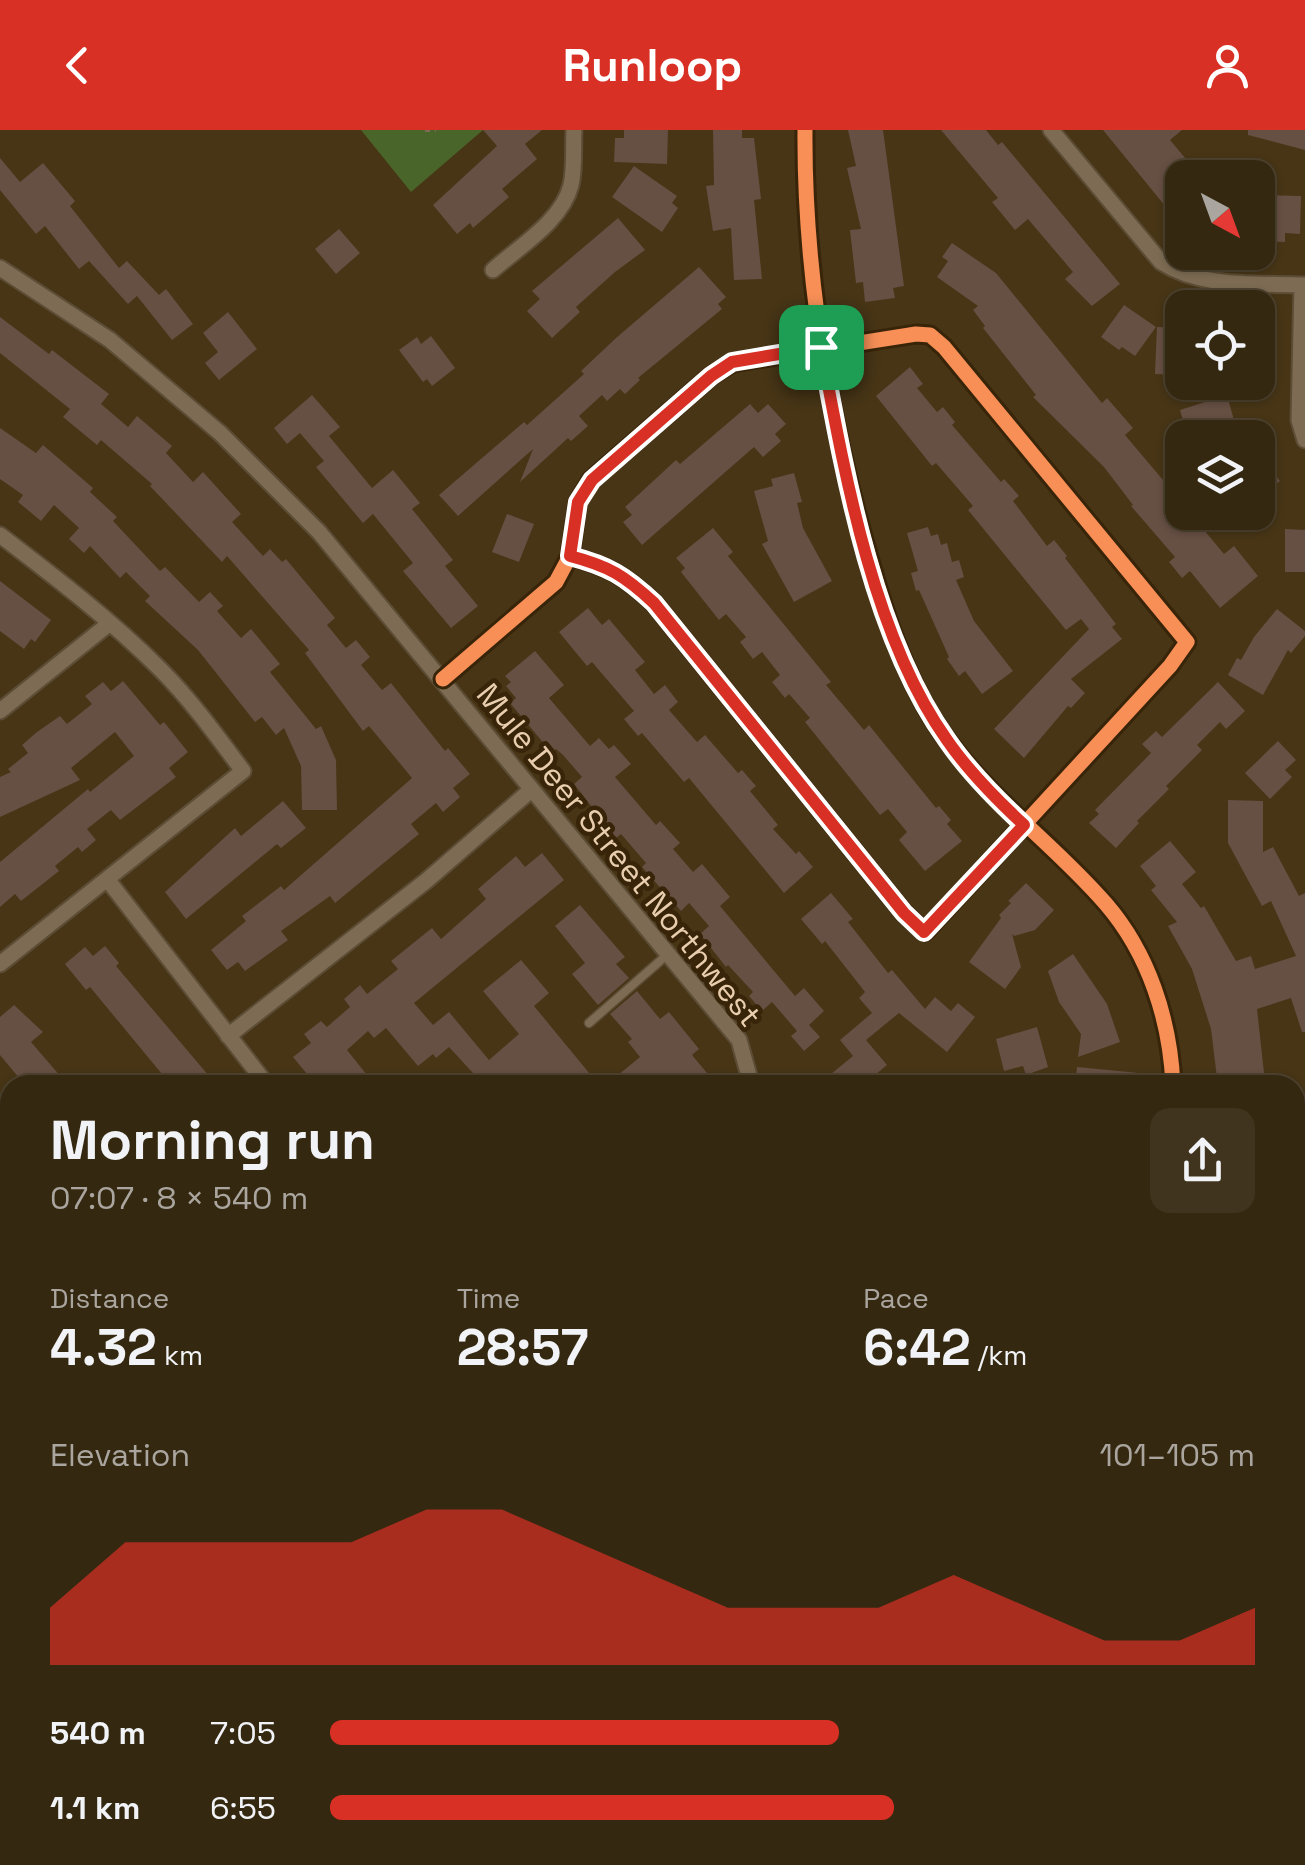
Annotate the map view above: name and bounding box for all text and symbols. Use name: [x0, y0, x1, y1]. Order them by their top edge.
text: Runloop: [563, 37, 742, 94]
icon: back: [50, 38, 105, 93]
icon: person: [1200, 38, 1255, 93]
north arrow: [1165, 160, 1275, 270]
map controls: [1165, 160, 1275, 530]
button: locate: [1165, 290, 1275, 400]
pin: [779, 305, 864, 390]
icon: arrive: [794, 320, 849, 375]
button: layers: [1165, 420, 1275, 530]
street label: Mule Deer Street Northwest: [468, 675, 770, 1035]
text: Morning run: [50, 1105, 375, 1175]
button: share: [1150, 1108, 1255, 1213]
text: 07:07 · 8 × 540 m: [50, 1178, 308, 1218]
text: Distance: [50, 1280, 169, 1316]
text: Time: [457, 1280, 520, 1316]
text: Pace: [863, 1280, 929, 1316]
text: 4.32: [50, 1316, 157, 1380]
text: 28:57: [457, 1316, 588, 1380]
text: 6:42: [863, 1316, 971, 1380]
text: km: [157, 1337, 203, 1373]
text: /km: [971, 1337, 1027, 1373]
text: Elevation: [50, 1435, 190, 1475]
text: 101–105 m: [1100, 1435, 1255, 1475]
text: 540 m: [50, 1713, 146, 1753]
text: 7:05: [210, 1713, 276, 1753]
text: 1.1 km: [50, 1788, 140, 1828]
text: 6:55: [210, 1788, 276, 1828]

